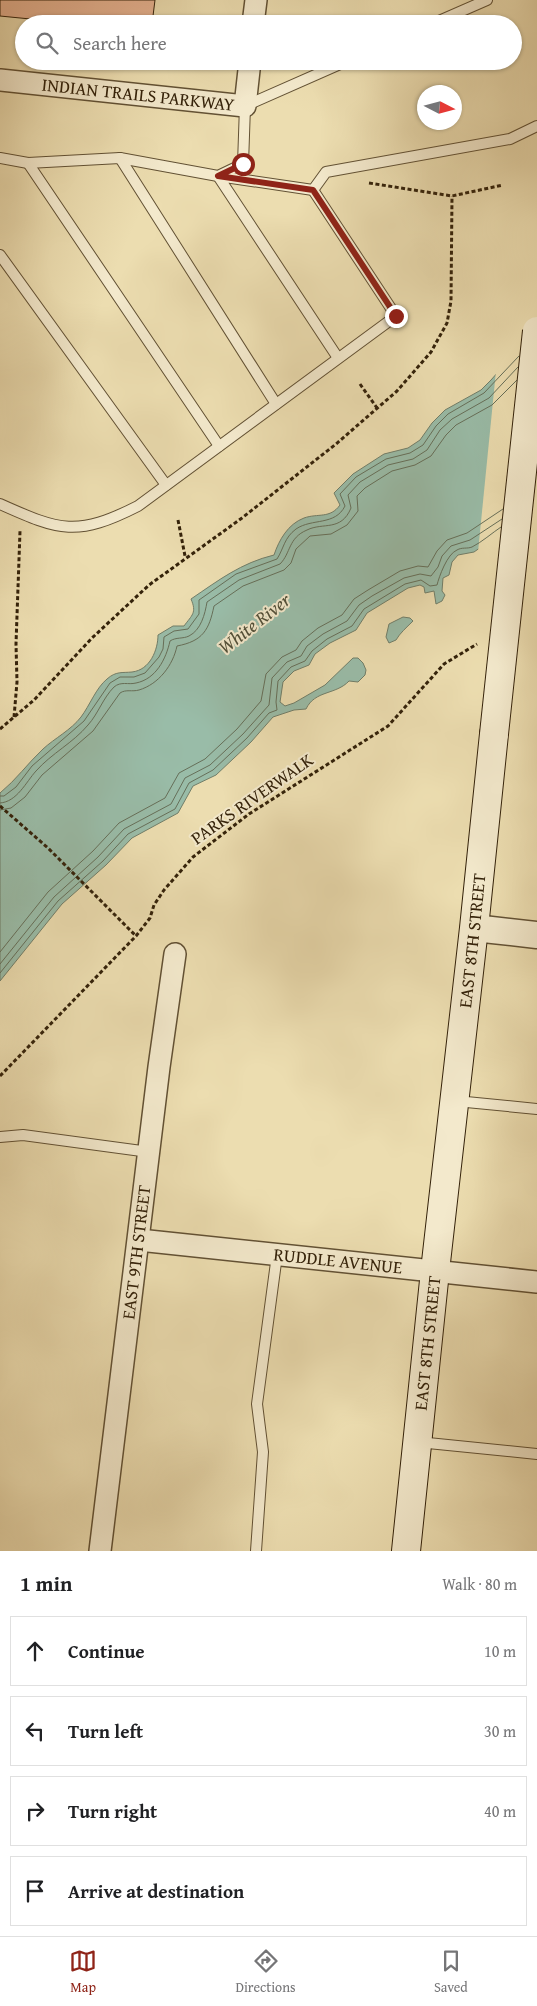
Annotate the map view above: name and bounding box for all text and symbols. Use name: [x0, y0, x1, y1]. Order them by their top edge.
search box: [15, 15, 522, 70]
icon: search: [33, 29, 61, 57]
text: Search here: [73, 29, 167, 57]
street label: INDIAN TRAILS PARKWAY: [41, 71, 236, 118]
north arrow: [417, 85, 462, 130]
route start: [232, 153, 255, 176]
route end: [385, 305, 408, 328]
water label: White River: [212, 585, 297, 660]
street label: PARKS RIVERWALK: [185, 746, 319, 851]
street label: EAST 8TH STREET: [451, 872, 493, 1009]
street label: EAST 9TH STREET: [114, 1183, 158, 1321]
street label: RUDDLE AVENUE: [272, 1240, 404, 1281]
street label: EAST 8TH STREET: [407, 1274, 447, 1412]
text: 1 min: [20, 1568, 72, 1599]
text: Walk · 80 m: [442, 1572, 517, 1596]
icon: ahead: [21, 1637, 49, 1665]
text: Continue: [68, 1637, 145, 1665]
text: 10 m: [484, 1639, 516, 1663]
icon: left: [21, 1717, 49, 1745]
text: Turn left: [68, 1717, 143, 1745]
text: 30 m: [484, 1719, 516, 1743]
icon: right: [21, 1797, 49, 1825]
text: Turn right: [68, 1797, 157, 1825]
text: 40 m: [484, 1799, 516, 1823]
icon: arrive: [21, 1877, 49, 1905]
text: Arrive at destination: [68, 1877, 244, 1905]
tab: Map: [69, 1947, 97, 1997]
tab: Directions: [235, 1947, 296, 1997]
tab: Saved: [434, 1947, 468, 1997]

